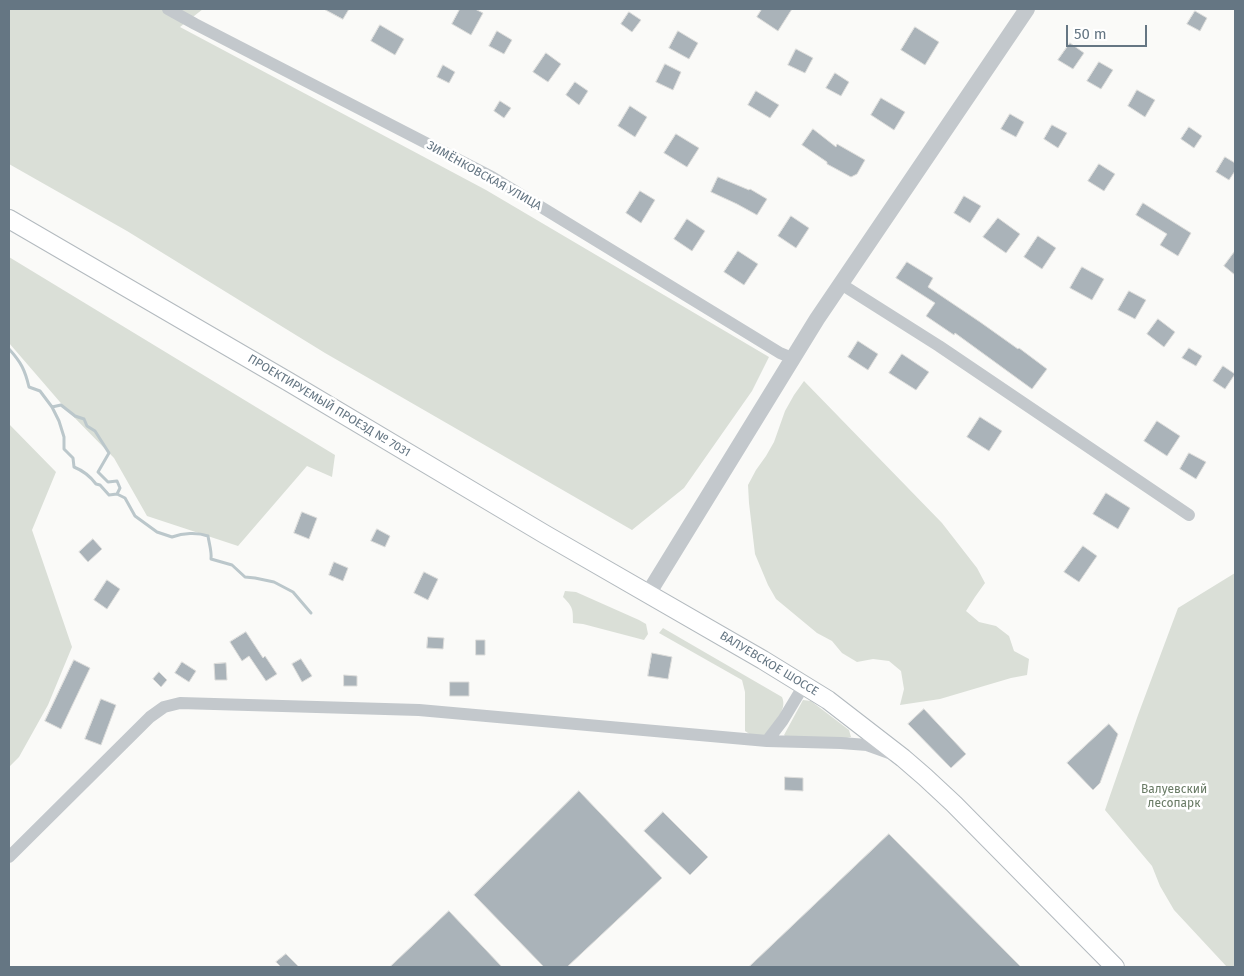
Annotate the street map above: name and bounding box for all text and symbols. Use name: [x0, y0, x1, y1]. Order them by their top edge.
scale bar: [1069, 15, 1150, 47]
text: 50 m: [1074, 25, 1107, 43]
street label: ЗИМЁНКОВСКАЯ УЛИЦА: [424, 138, 544, 214]
street label: ПРОЕКТИРУЕМЫЙ ПРОЕЗД № 7031: [245, 352, 413, 460]
street label: ВАЛУЕВСКОЕ ШОССЕ: [717, 629, 821, 699]
park label: Валуевский лесопарк: [1141, 783, 1207, 811]

